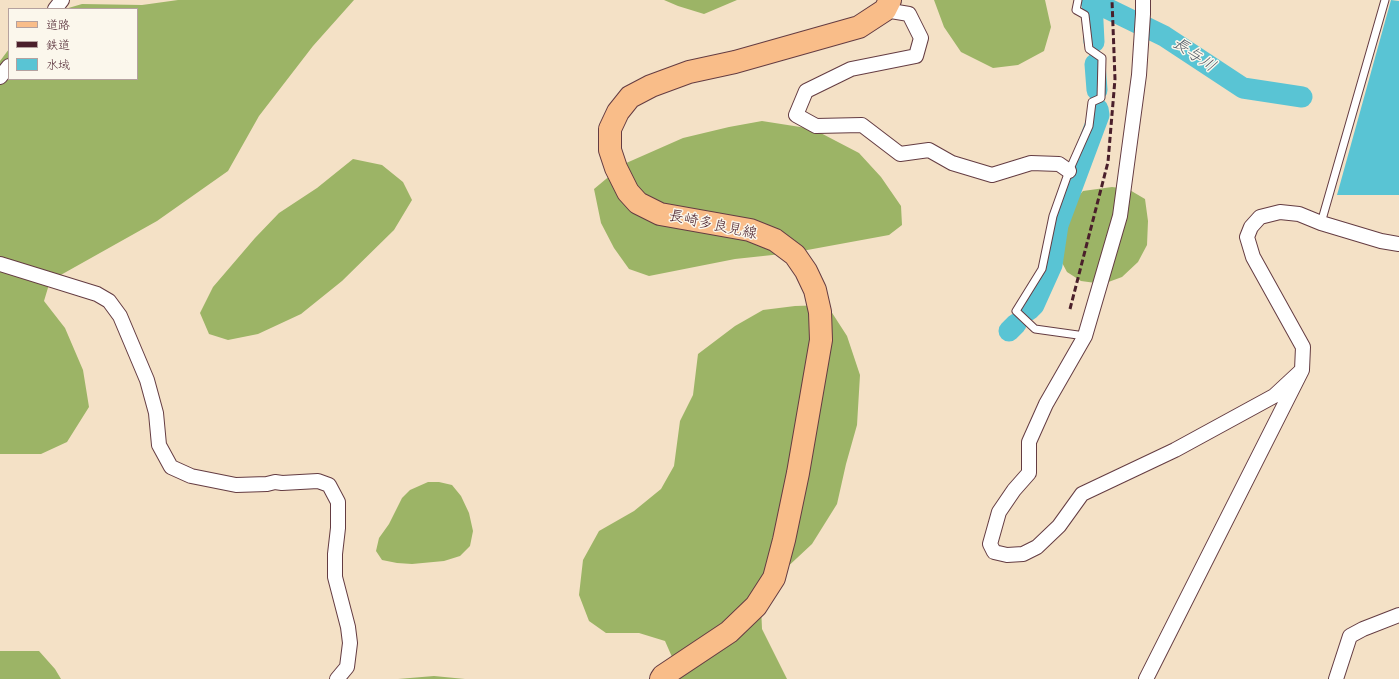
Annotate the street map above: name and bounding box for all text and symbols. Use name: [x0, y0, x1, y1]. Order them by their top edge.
legend: [8, 8, 138, 80]
text: 道路: [46, 16, 70, 33]
water label: 長与川: [1169, 34, 1219, 76]
text: 鉄道: [46, 36, 70, 53]
text: 水域: [46, 56, 70, 73]
street label: 長崎多良見線: [667, 207, 759, 243]

